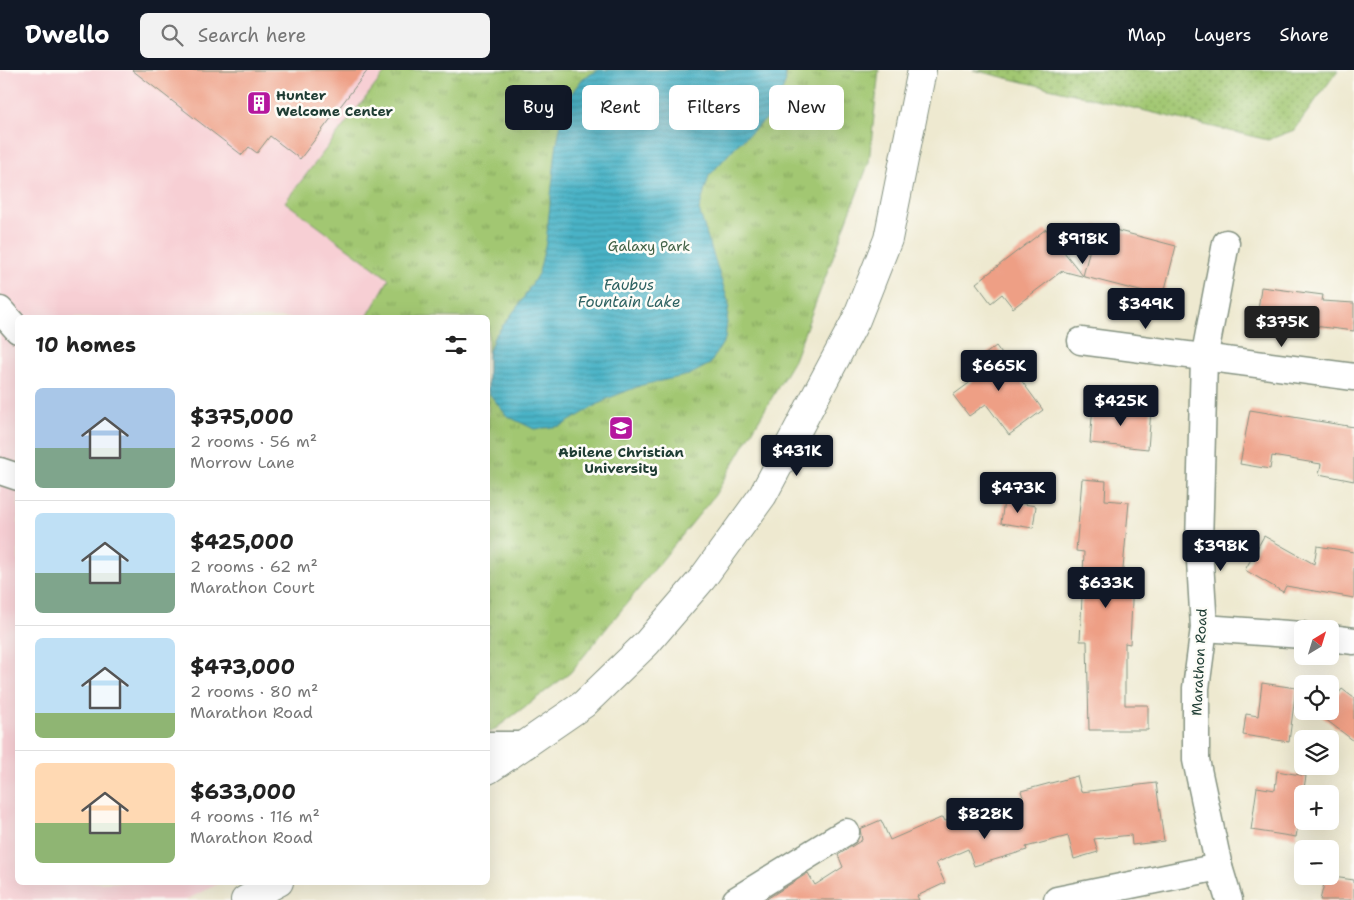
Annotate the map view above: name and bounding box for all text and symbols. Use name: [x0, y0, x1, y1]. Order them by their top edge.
search box: [140, 13, 490, 58]
text: Dwello: [25, 19, 110, 51]
icon: search: [158, 21, 186, 49]
text: Search here: [198, 23, 306, 48]
text: Map: [1128, 23, 1166, 47]
text: Layers: [1194, 23, 1251, 47]
text: Share: [1279, 23, 1329, 47]
chip: Buy: [505, 85, 572, 130]
chip: Rent: [582, 85, 659, 130]
chip: Filters: [669, 85, 759, 130]
chip: New: [769, 85, 844, 130]
place label: Hunter Welcome Center: [276, 86, 394, 120]
building icon: Hunter Welcome Center: [246, 90, 272, 116]
pin: $918K: [1048, 222, 1118, 265]
text: $918K: [1058, 228, 1108, 249]
park label: Galaxy Park: [608, 237, 690, 255]
water label: Faubus Fountain Lake: [578, 275, 681, 312]
pin: $349K: [1111, 288, 1181, 330]
text: $349K: [1119, 293, 1173, 314]
pin: $375K: [1247, 306, 1317, 348]
text: $375K: [1255, 311, 1309, 332]
text: 10 homes: [35, 331, 136, 359]
icon: filters: [442, 331, 470, 359]
pin: $665K: [964, 350, 1034, 392]
text: $665K: [972, 355, 1026, 376]
pin: $425K: [1086, 384, 1156, 427]
text: $425K: [1094, 390, 1148, 411]
text: $375,000: [190, 403, 294, 431]
icon: home: [75, 408, 135, 468]
school or university icon: Abilene Christian University: [608, 415, 634, 441]
text: 2 rooms · 56 m²: [190, 431, 317, 452]
pin: $431K: [762, 434, 832, 477]
text: $431K: [772, 440, 822, 461]
place label: Abilene Christian University: [558, 443, 684, 477]
text: Morrow Lane: [190, 452, 295, 473]
pin: $473K: [983, 472, 1053, 514]
text: $473K: [991, 477, 1045, 498]
text: $425,000: [190, 528, 294, 556]
pin: $398K: [1186, 530, 1256, 572]
icon: home: [75, 533, 135, 593]
text: $398K: [1194, 535, 1248, 556]
text: 2 rooms · 62 m²: [190, 556, 318, 577]
pin: $633K: [1071, 566, 1141, 609]
text: $633K: [1079, 572, 1133, 593]
text: Marathon Court: [190, 577, 315, 598]
street label: Marathon Road: [1187, 608, 1211, 716]
north arrow: [1294, 620, 1339, 665]
map controls: [1294, 620, 1339, 885]
text: $473,000: [190, 653, 295, 681]
icon: home: [75, 658, 135, 718]
button: locate: [1294, 675, 1339, 720]
text: 2 rooms · 80 m²: [190, 681, 318, 702]
text: Marathon Road: [190, 702, 313, 723]
button: layers: [1294, 730, 1339, 775]
text: $633,000: [190, 778, 296, 806]
icon: home: [75, 783, 135, 843]
button: +: [1294, 785, 1339, 830]
pin: $828K: [950, 798, 1020, 840]
text: $828K: [957, 803, 1013, 824]
text: 4 rooms · 116 m²: [190, 806, 320, 827]
text: Marathon Road: [190, 827, 313, 848]
button: −: [1294, 840, 1339, 885]

